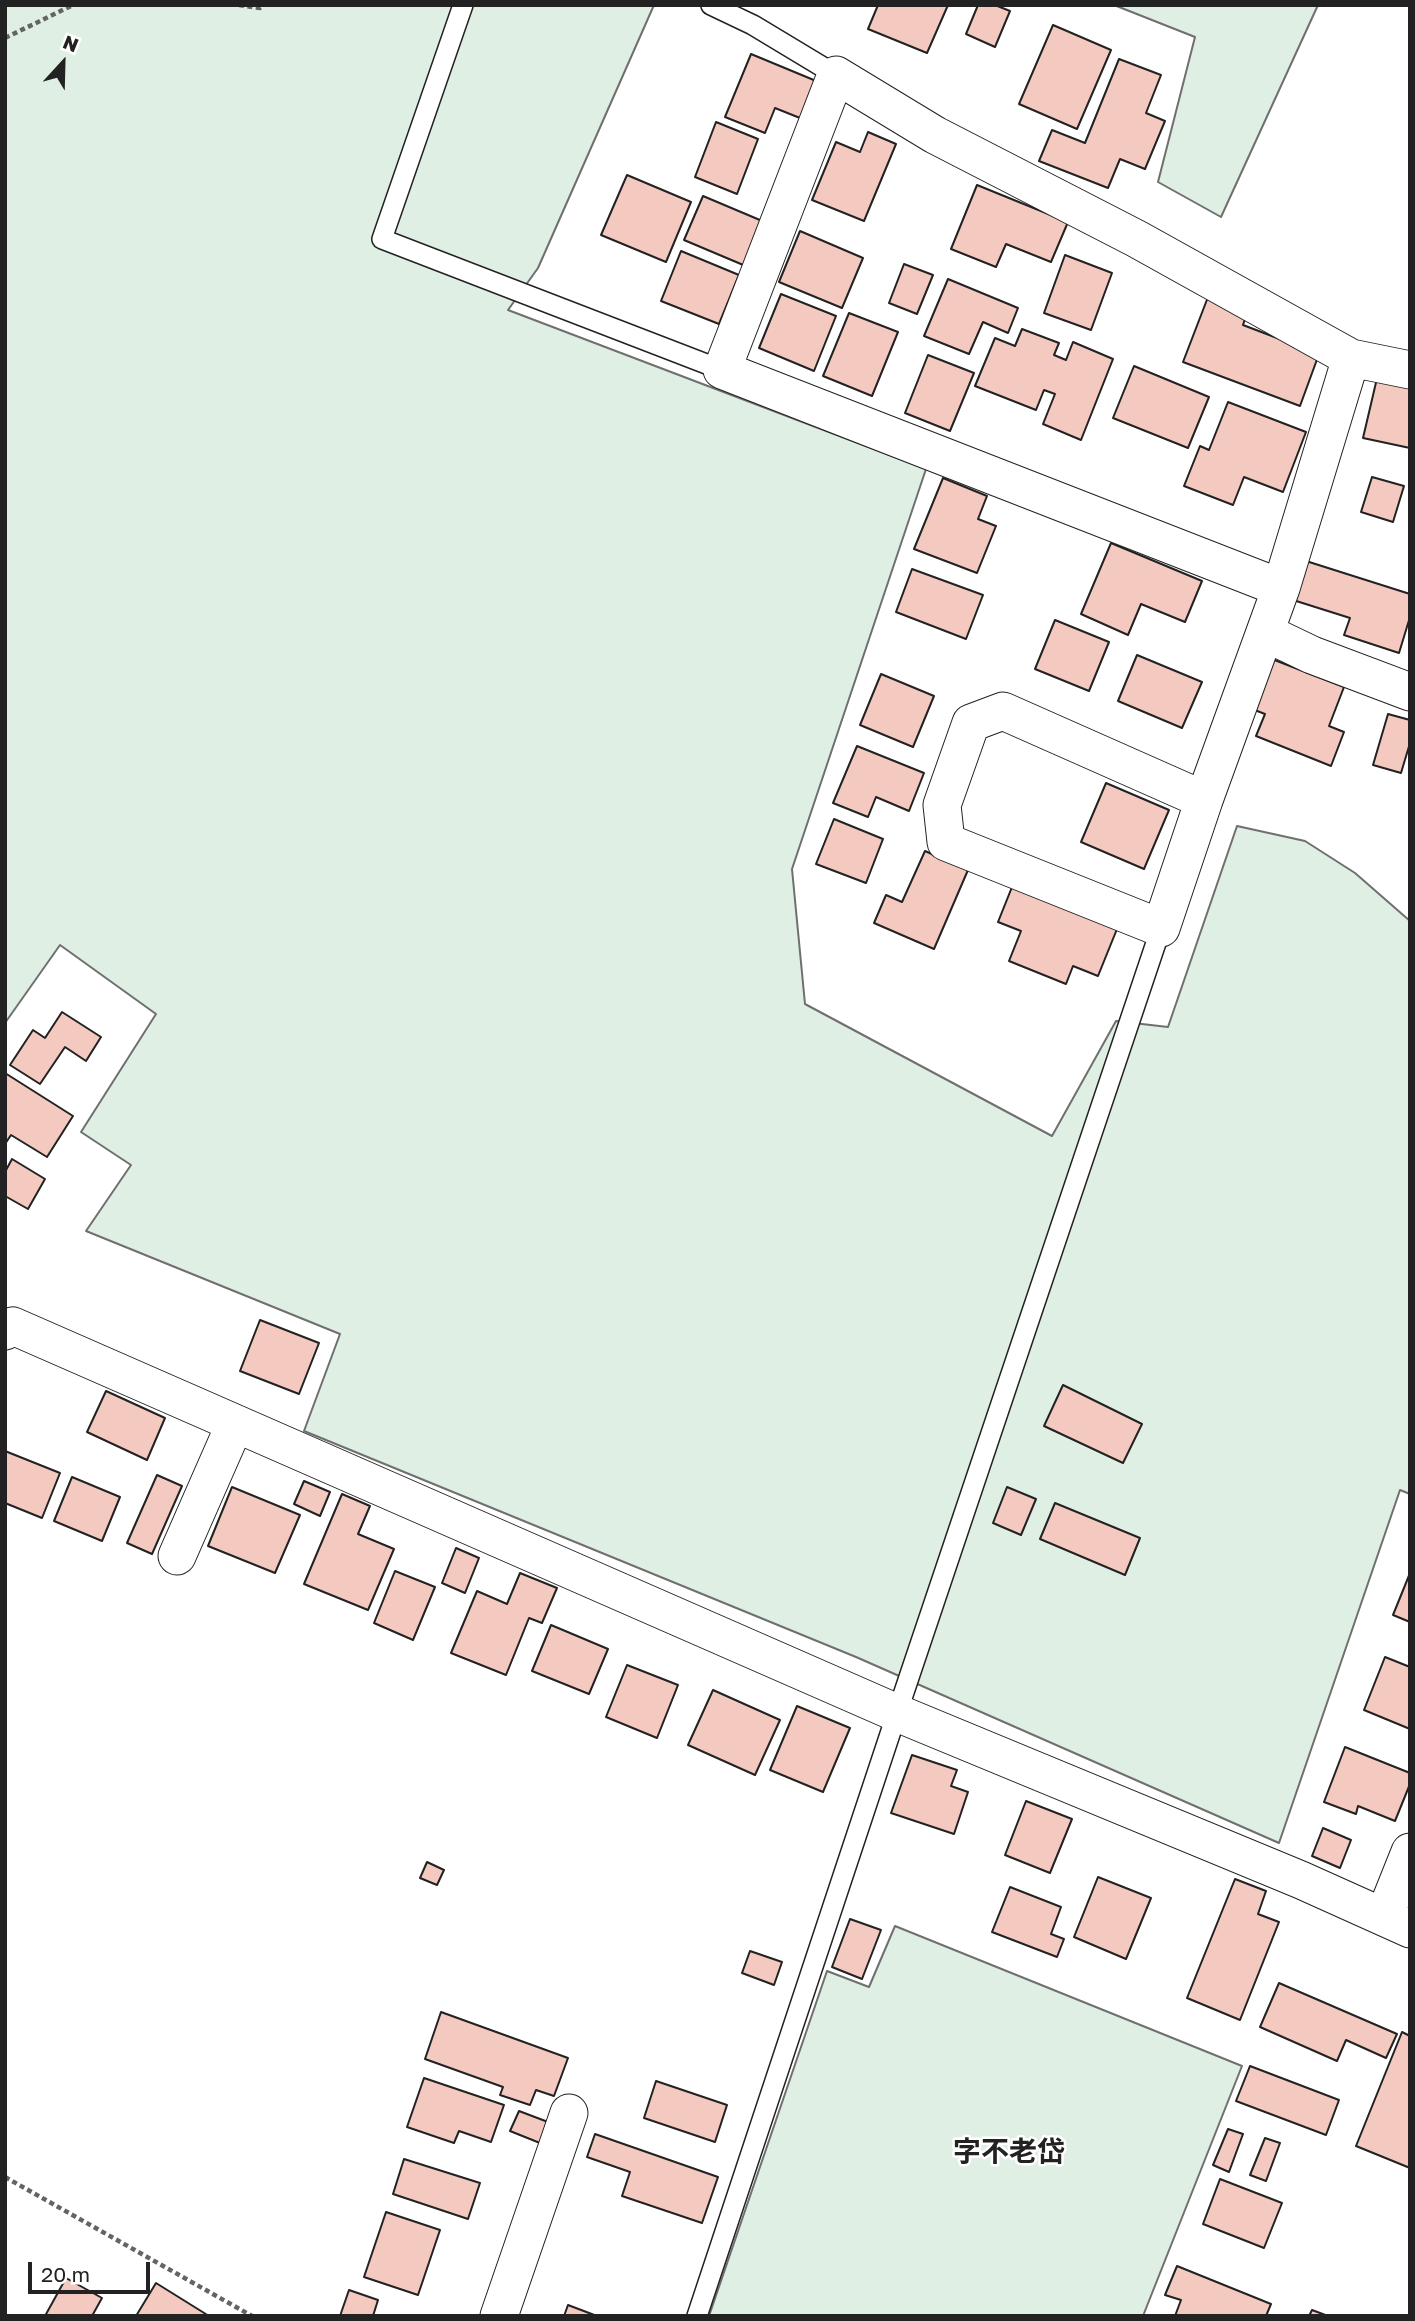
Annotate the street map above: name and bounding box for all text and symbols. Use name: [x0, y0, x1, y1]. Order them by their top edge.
north arrow: [28, 28, 98, 98]
text: N: [60, 30, 82, 56]
district label: 字不老岱: [953, 2135, 1065, 2169]
scale bar: [32, 2248, 154, 2292]
text: 20 m: [41, 2261, 90, 2287]

